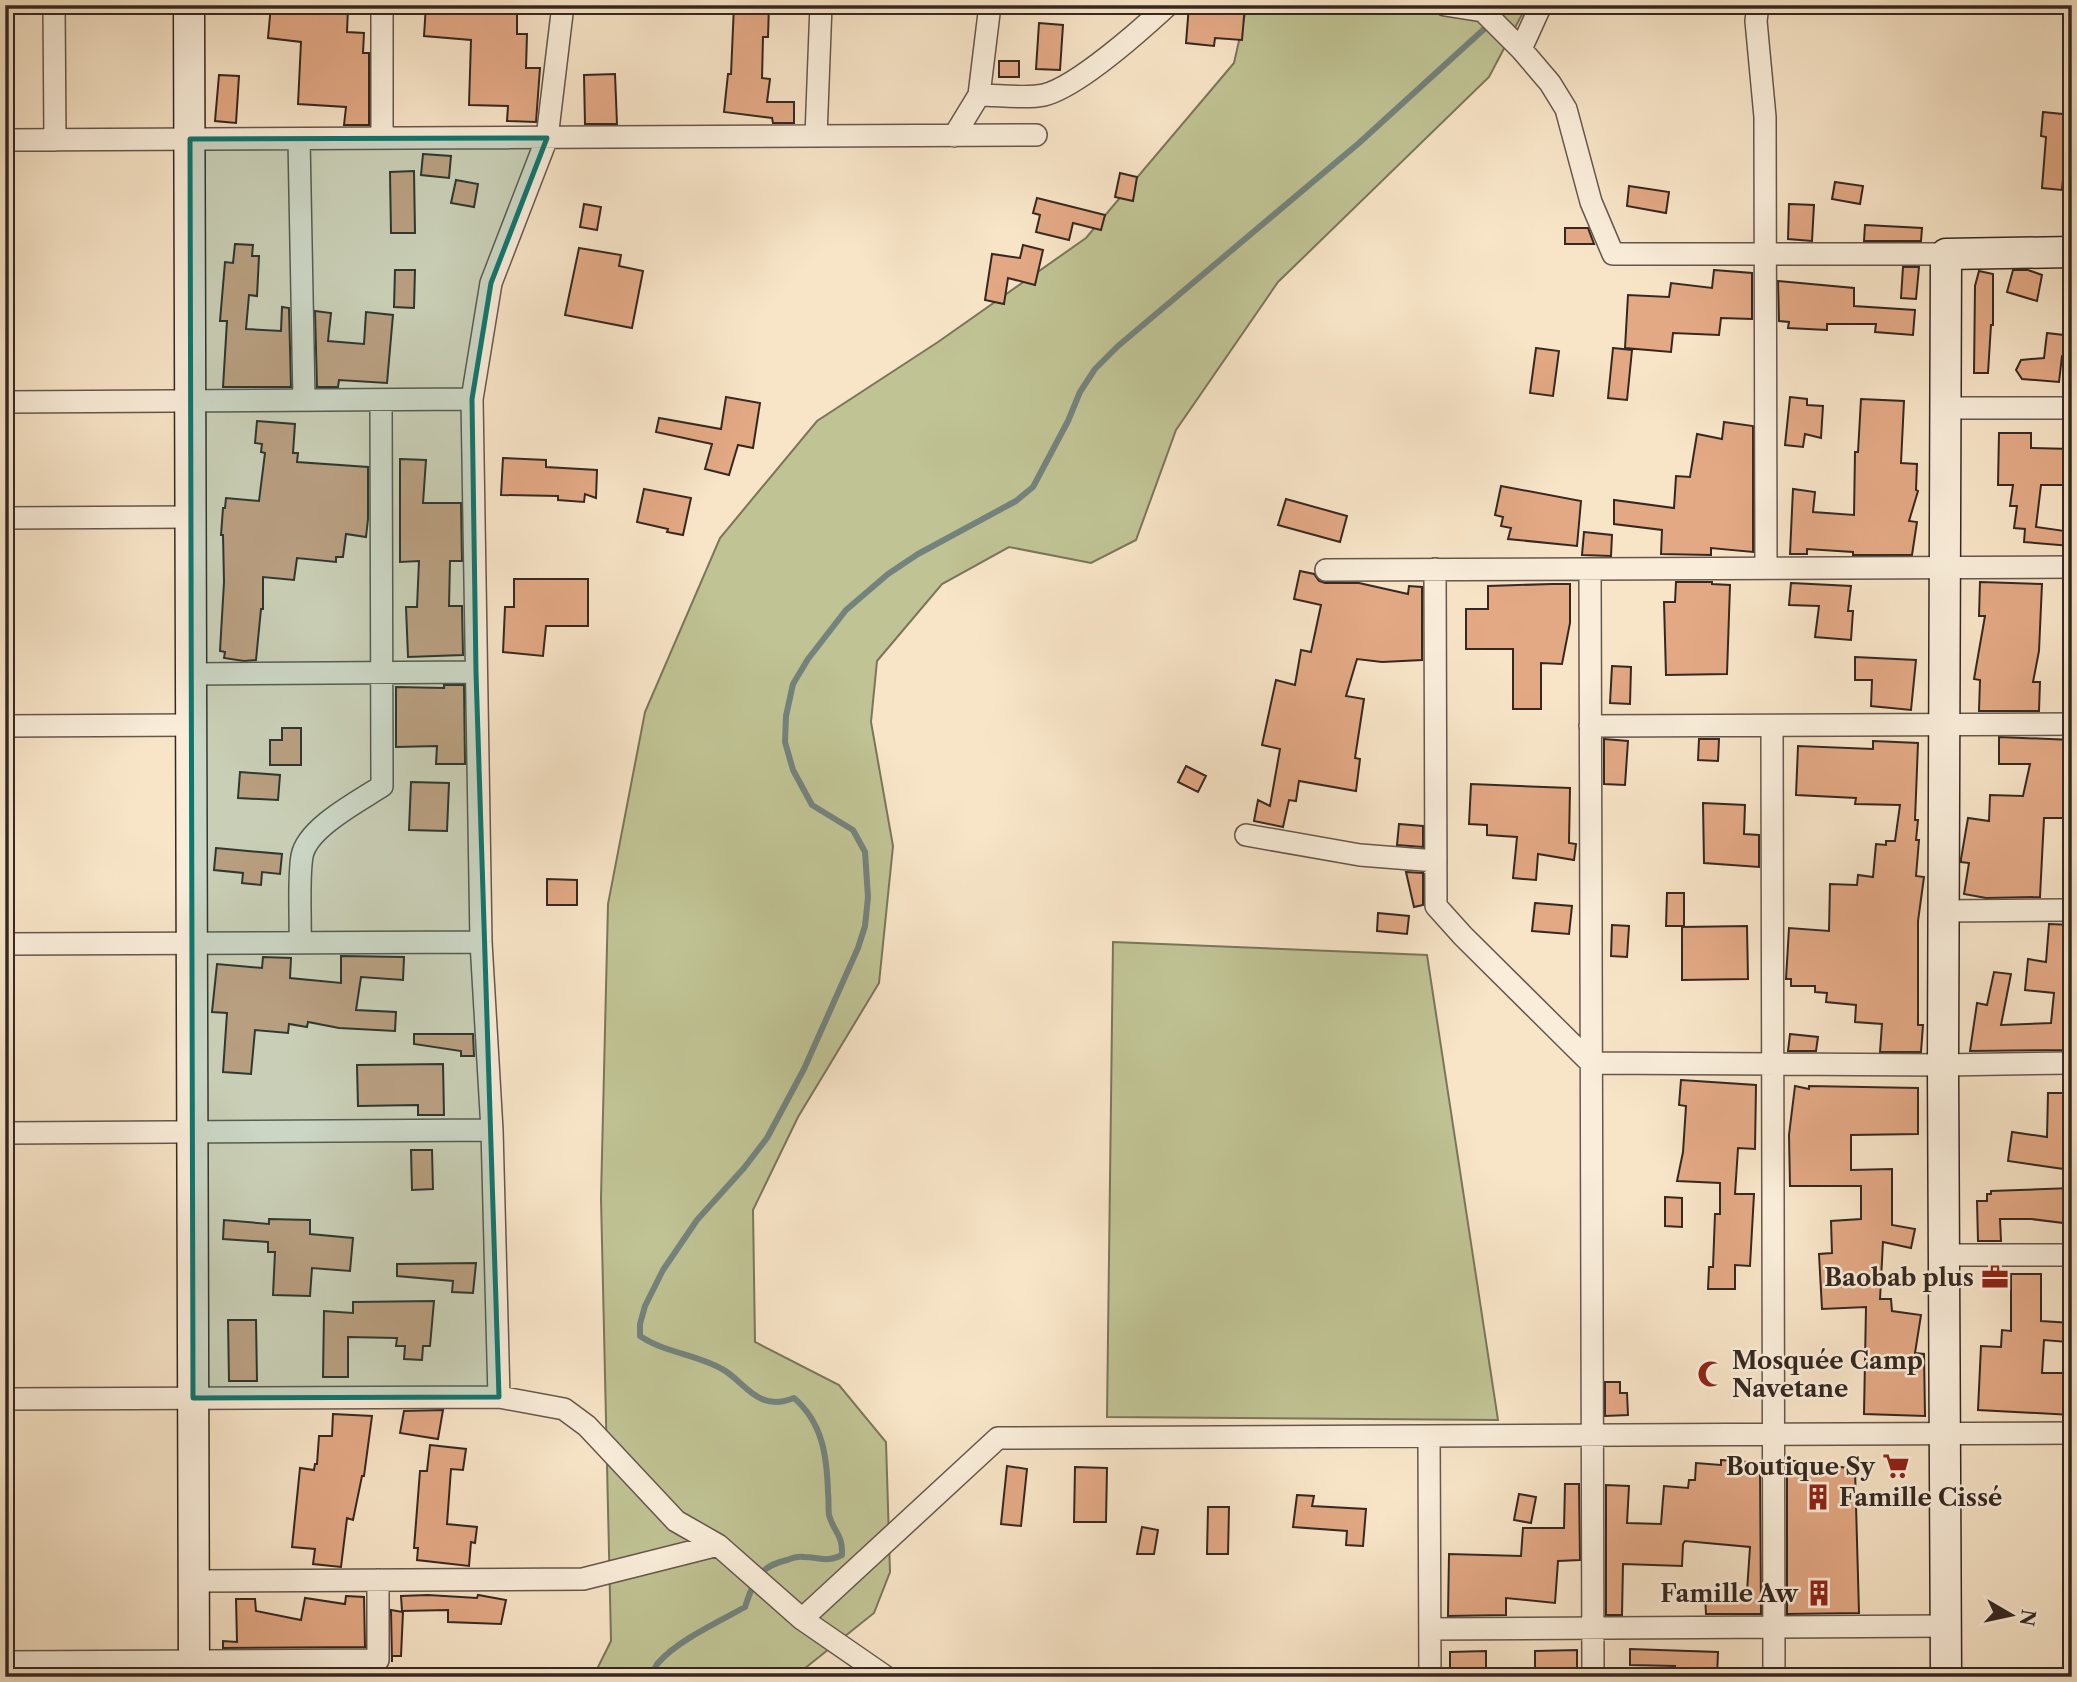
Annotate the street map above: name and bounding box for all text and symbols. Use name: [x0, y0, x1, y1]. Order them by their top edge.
office icon: Baobab plus: [1980, 1262, 2010, 1292]
place label: Baobab plus: [1824, 1263, 1974, 1292]
place label: Mosquée Camp Navetane: [1732, 1346, 1923, 1403]
mosque icon: Mosquée Camp Navetane: [1696, 1359, 1726, 1389]
supermarket icon: Boutique Sy: [1881, 1451, 1911, 1481]
place label: Boutique Sy: [1726, 1452, 1876, 1481]
building icon: Famille Cissé: [1803, 1482, 1833, 1512]
place label: Famille Cissé: [1839, 1483, 2002, 1512]
building icon: Famille Aw: [1804, 1578, 1834, 1608]
place label: Famille Aw: [1660, 1579, 1799, 1608]
north arrow: [1976, 1580, 2046, 1650]
text: N: [2015, 1608, 2040, 1628]

